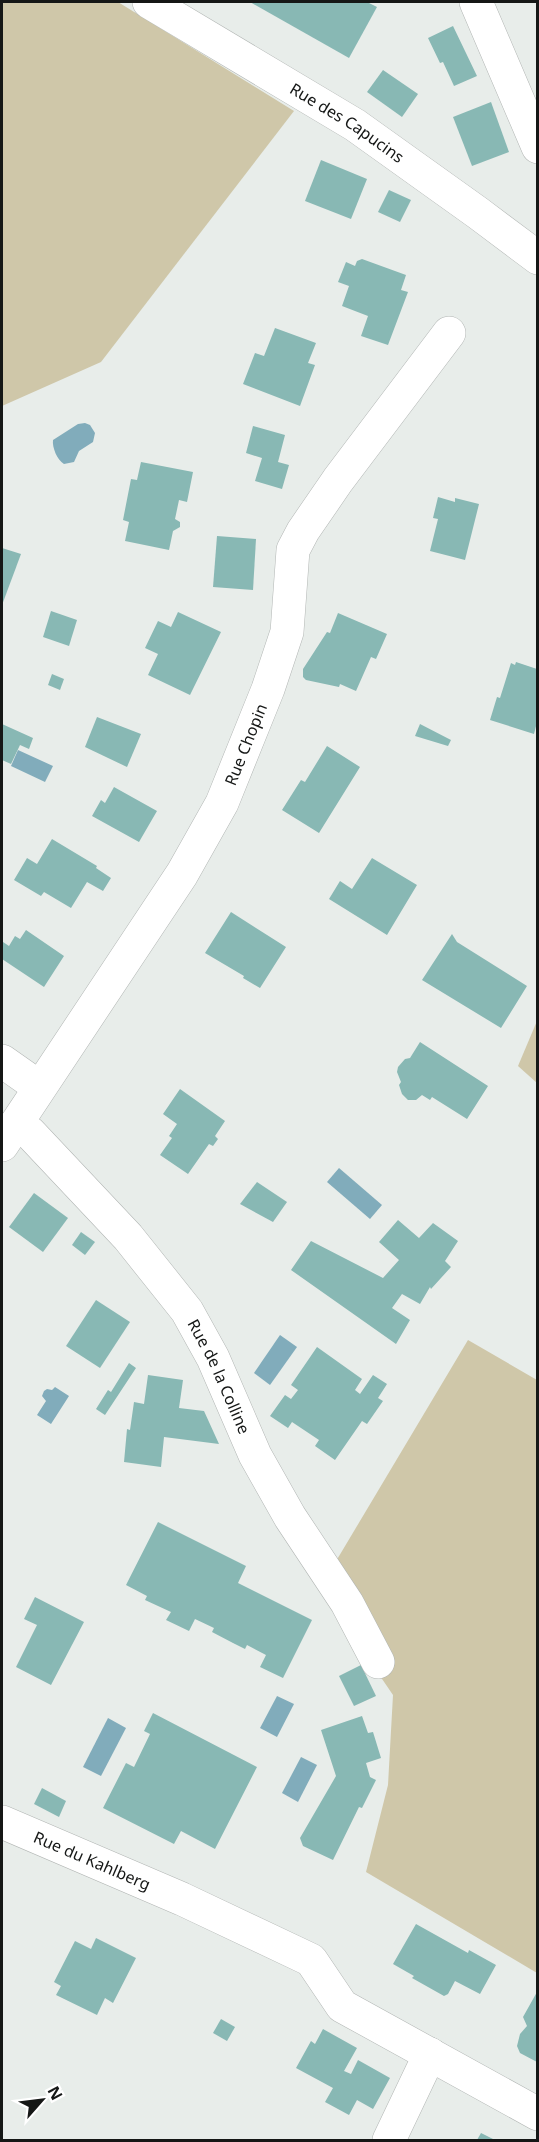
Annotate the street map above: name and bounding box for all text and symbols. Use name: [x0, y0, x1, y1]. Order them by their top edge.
street label: Rue des Capucins: [286, 78, 409, 168]
street label: Rue Chopin: [219, 700, 272, 789]
street label: Rue de la Colline: [183, 1315, 256, 1437]
street label: Rue du Kahlberg: [30, 1826, 154, 1895]
north arrow: [12, 2070, 72, 2130]
text: N: [42, 2082, 68, 2104]

